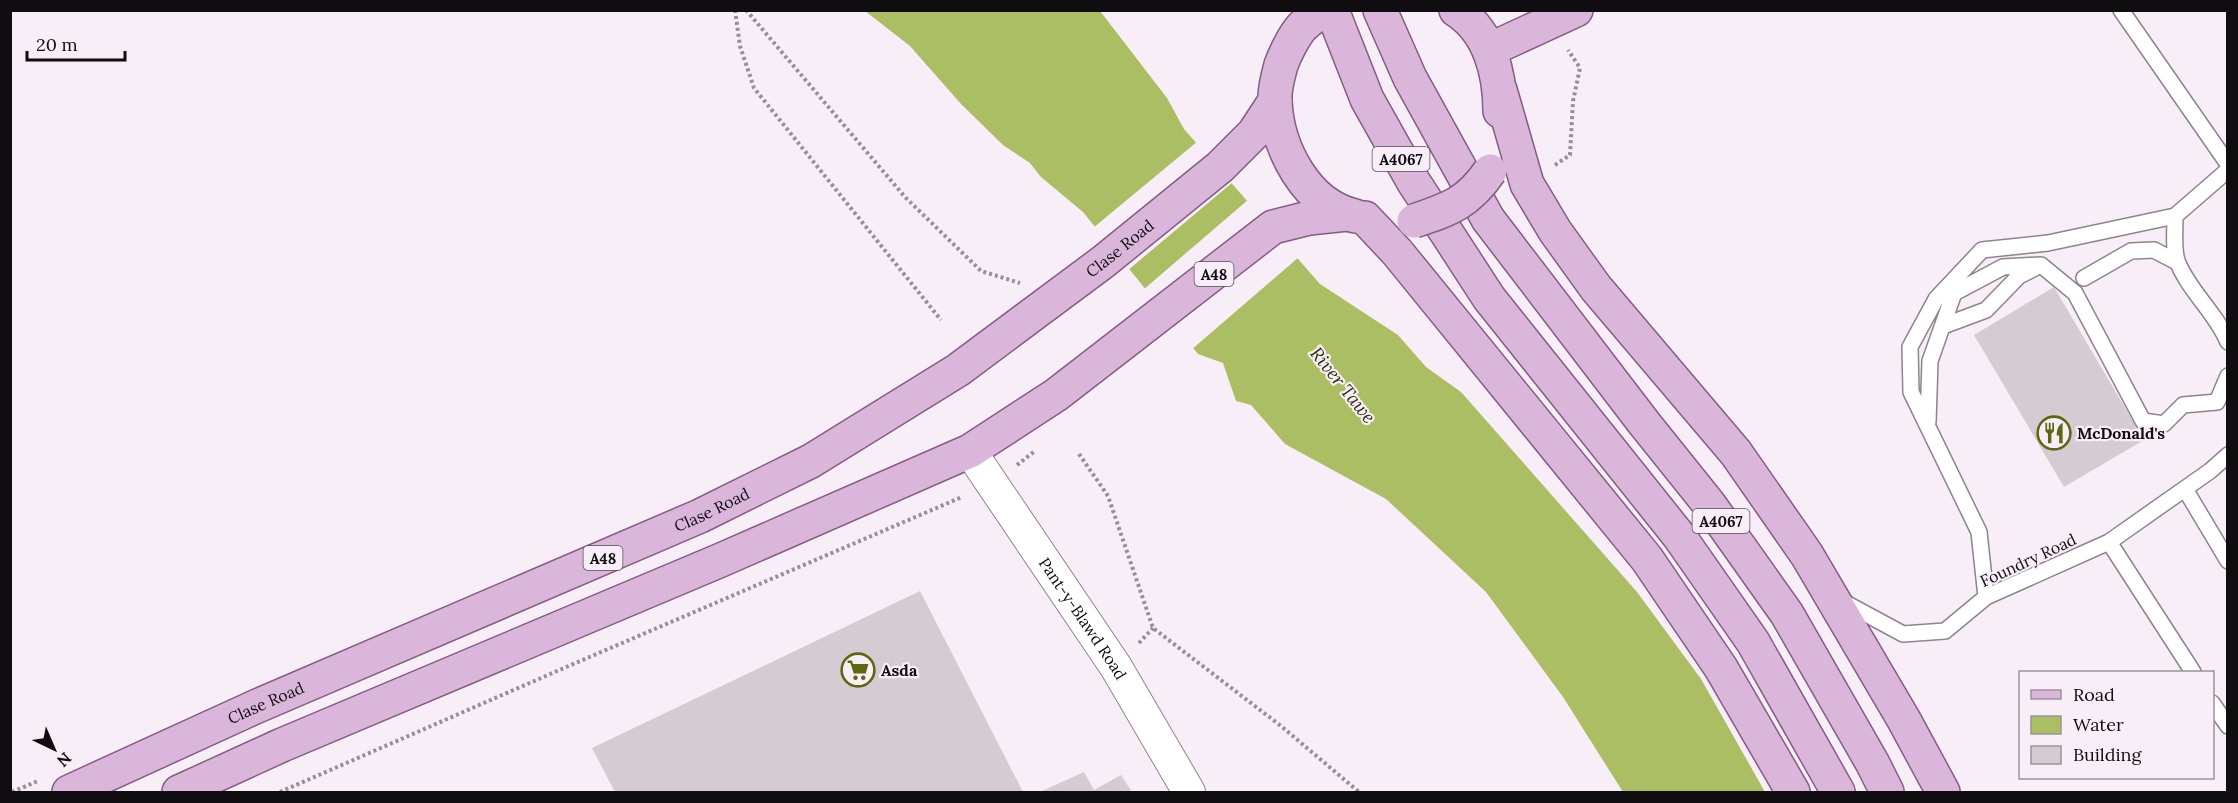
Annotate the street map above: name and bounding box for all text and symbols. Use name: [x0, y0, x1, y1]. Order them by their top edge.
scale bar: [27, 24, 124, 62]
text: 20 m: [36, 33, 78, 56]
road number: A4067: [1372, 147, 1430, 171]
street label: Clase Road: [1082, 215, 1158, 281]
road number: A48: [1194, 262, 1234, 286]
water label: River Tawe: [1305, 342, 1381, 428]
restaurant icon: McDonald's: [2036, 415, 2072, 451]
place label: McDonald's: [2077, 423, 2165, 443]
street label: Clase Road: [671, 483, 753, 536]
road number: A4067: [1692, 509, 1750, 533]
street label: Foundry Road: [1977, 529, 2080, 591]
road number: A48: [584, 546, 622, 570]
street label: Pant-y-Blawd Road: [1035, 553, 1131, 684]
supermarket icon: Asda: [840, 652, 876, 688]
place label: Asda: [881, 660, 918, 680]
legend: [2019, 671, 2214, 779]
street label: Clase Road: [224, 677, 307, 728]
text: Road: [2073, 683, 2115, 706]
text: Water: [2073, 713, 2124, 736]
north arrow: [24, 719, 84, 779]
text: Building: [2073, 743, 2143, 766]
text: N: [53, 748, 76, 771]

